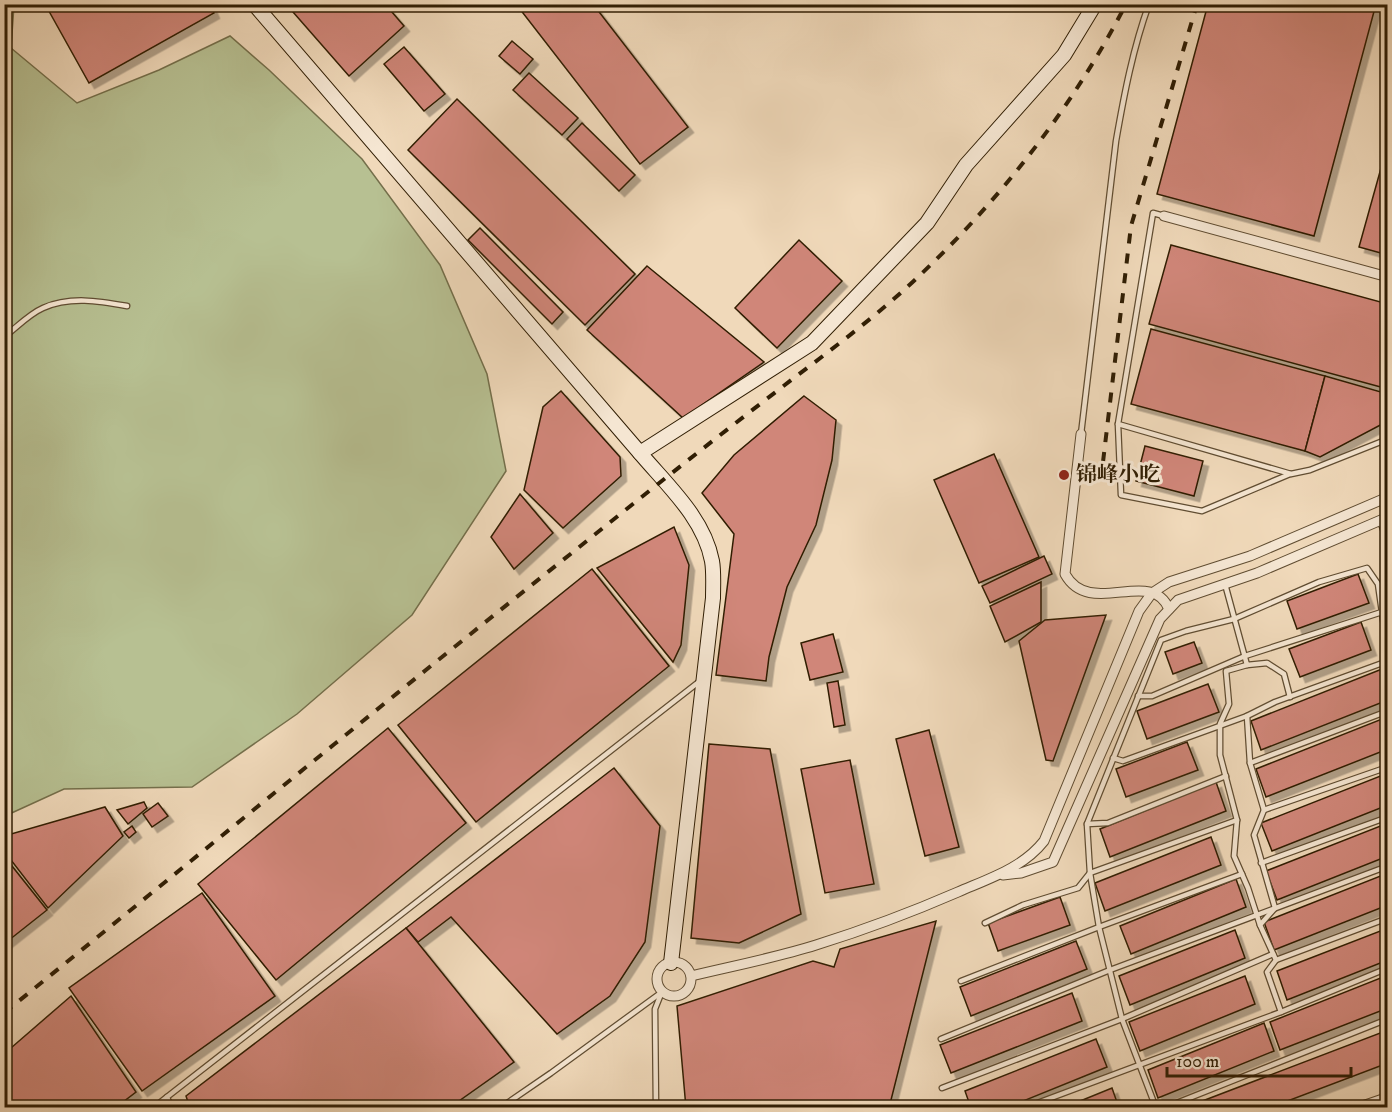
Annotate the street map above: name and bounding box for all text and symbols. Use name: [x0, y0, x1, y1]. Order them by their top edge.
place label: 锦峰小吃: [1076, 462, 1160, 488]
marker: 锦峰小吃: [1057, 468, 1071, 482]
scale bar: [1167, 1040, 1352, 1078]
text: 100 m: [1176, 1051, 1219, 1073]

